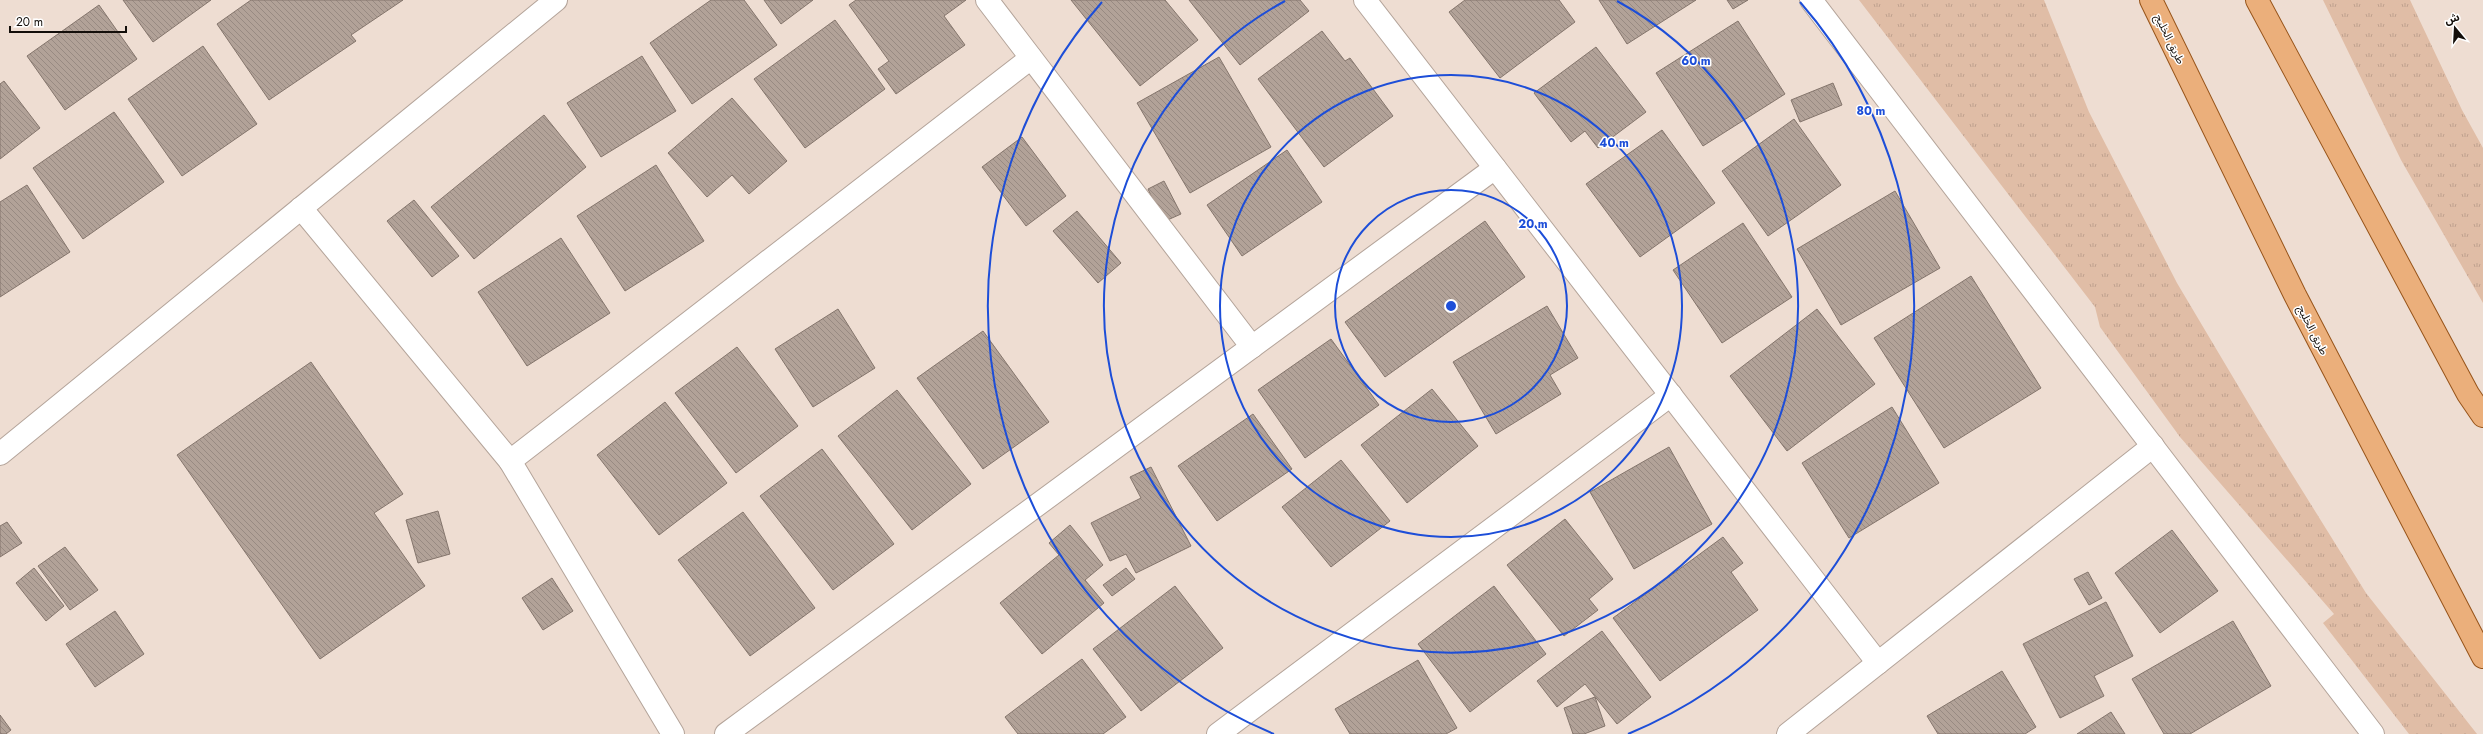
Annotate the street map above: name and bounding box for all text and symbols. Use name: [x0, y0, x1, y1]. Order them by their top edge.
scale bar: [10, 8, 126, 34]
north arrow: [2435, 8, 2475, 48]
text: ش: [2442, 9, 2462, 28]
street label: طريق الخليج: [2151, 11, 2189, 67]
text: 20 m: [16, 13, 43, 31]
text: 60 m: [1681, 52, 1711, 70]
text: 80 m: [1857, 102, 1886, 120]
text: 40 m: [1599, 134, 1629, 152]
text: 20 m: [1518, 215, 1548, 233]
centre of rings: [1444, 299, 1458, 313]
street label: طريق الخليج: [2294, 302, 2332, 358]

